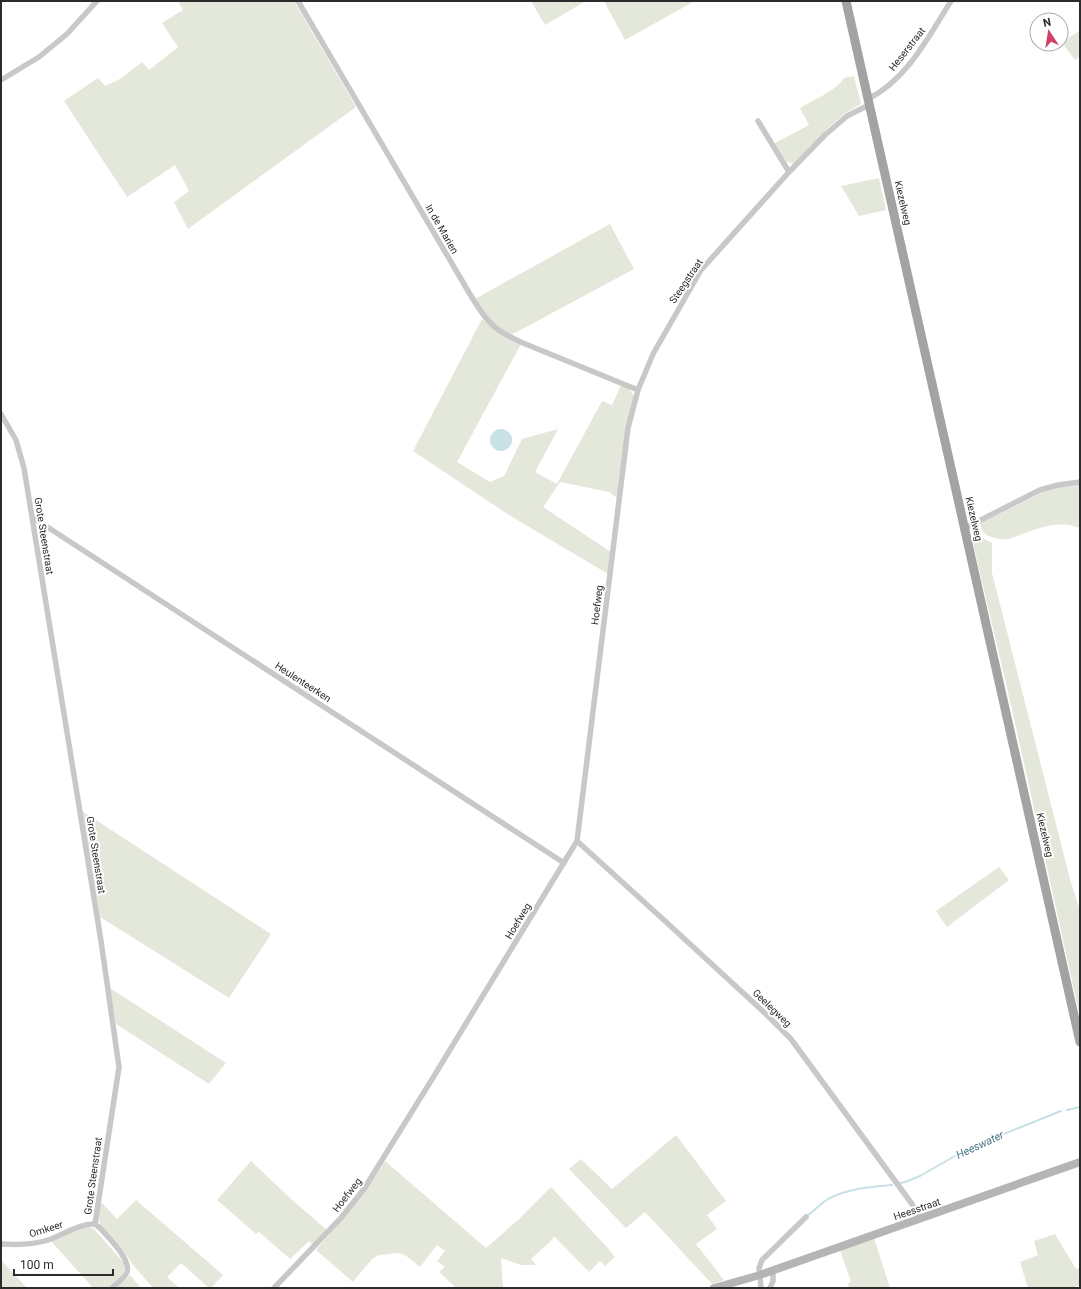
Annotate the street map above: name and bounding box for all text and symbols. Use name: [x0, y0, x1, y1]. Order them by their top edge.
north arrow: [1029, 12, 1069, 52]
text: N: [1042, 15, 1052, 30]
street label: Heserstraat: [887, 25, 927, 73]
street label: Kiezelweg: [893, 180, 913, 226]
street label: In de Marien: [423, 202, 461, 256]
street label: Steegstraat: [667, 257, 705, 305]
street label: Kiezelweg: [964, 496, 984, 542]
street label: Grote Steenstraat: [32, 497, 56, 575]
street label: Hoefweg: [589, 584, 605, 626]
street label: Heulenteerken: [273, 660, 333, 704]
street label: Kiezelweg: [1035, 812, 1055, 858]
street label: Grote Steenstraat: [84, 816, 108, 894]
street label: Hoefweg: [503, 901, 533, 941]
street label: Geelegweg: [750, 987, 794, 1029]
water label: Heeswater: [954, 1128, 1006, 1162]
street label: Grote Steenstraat: [82, 1137, 104, 1215]
street label: Hoefweg: [330, 1176, 364, 1214]
street label: Heesstraat: [892, 1196, 942, 1222]
street label: Omkeer: [28, 1219, 65, 1239]
scale bar: [14, 1251, 113, 1277]
text: 100 m: [20, 1258, 54, 1272]

